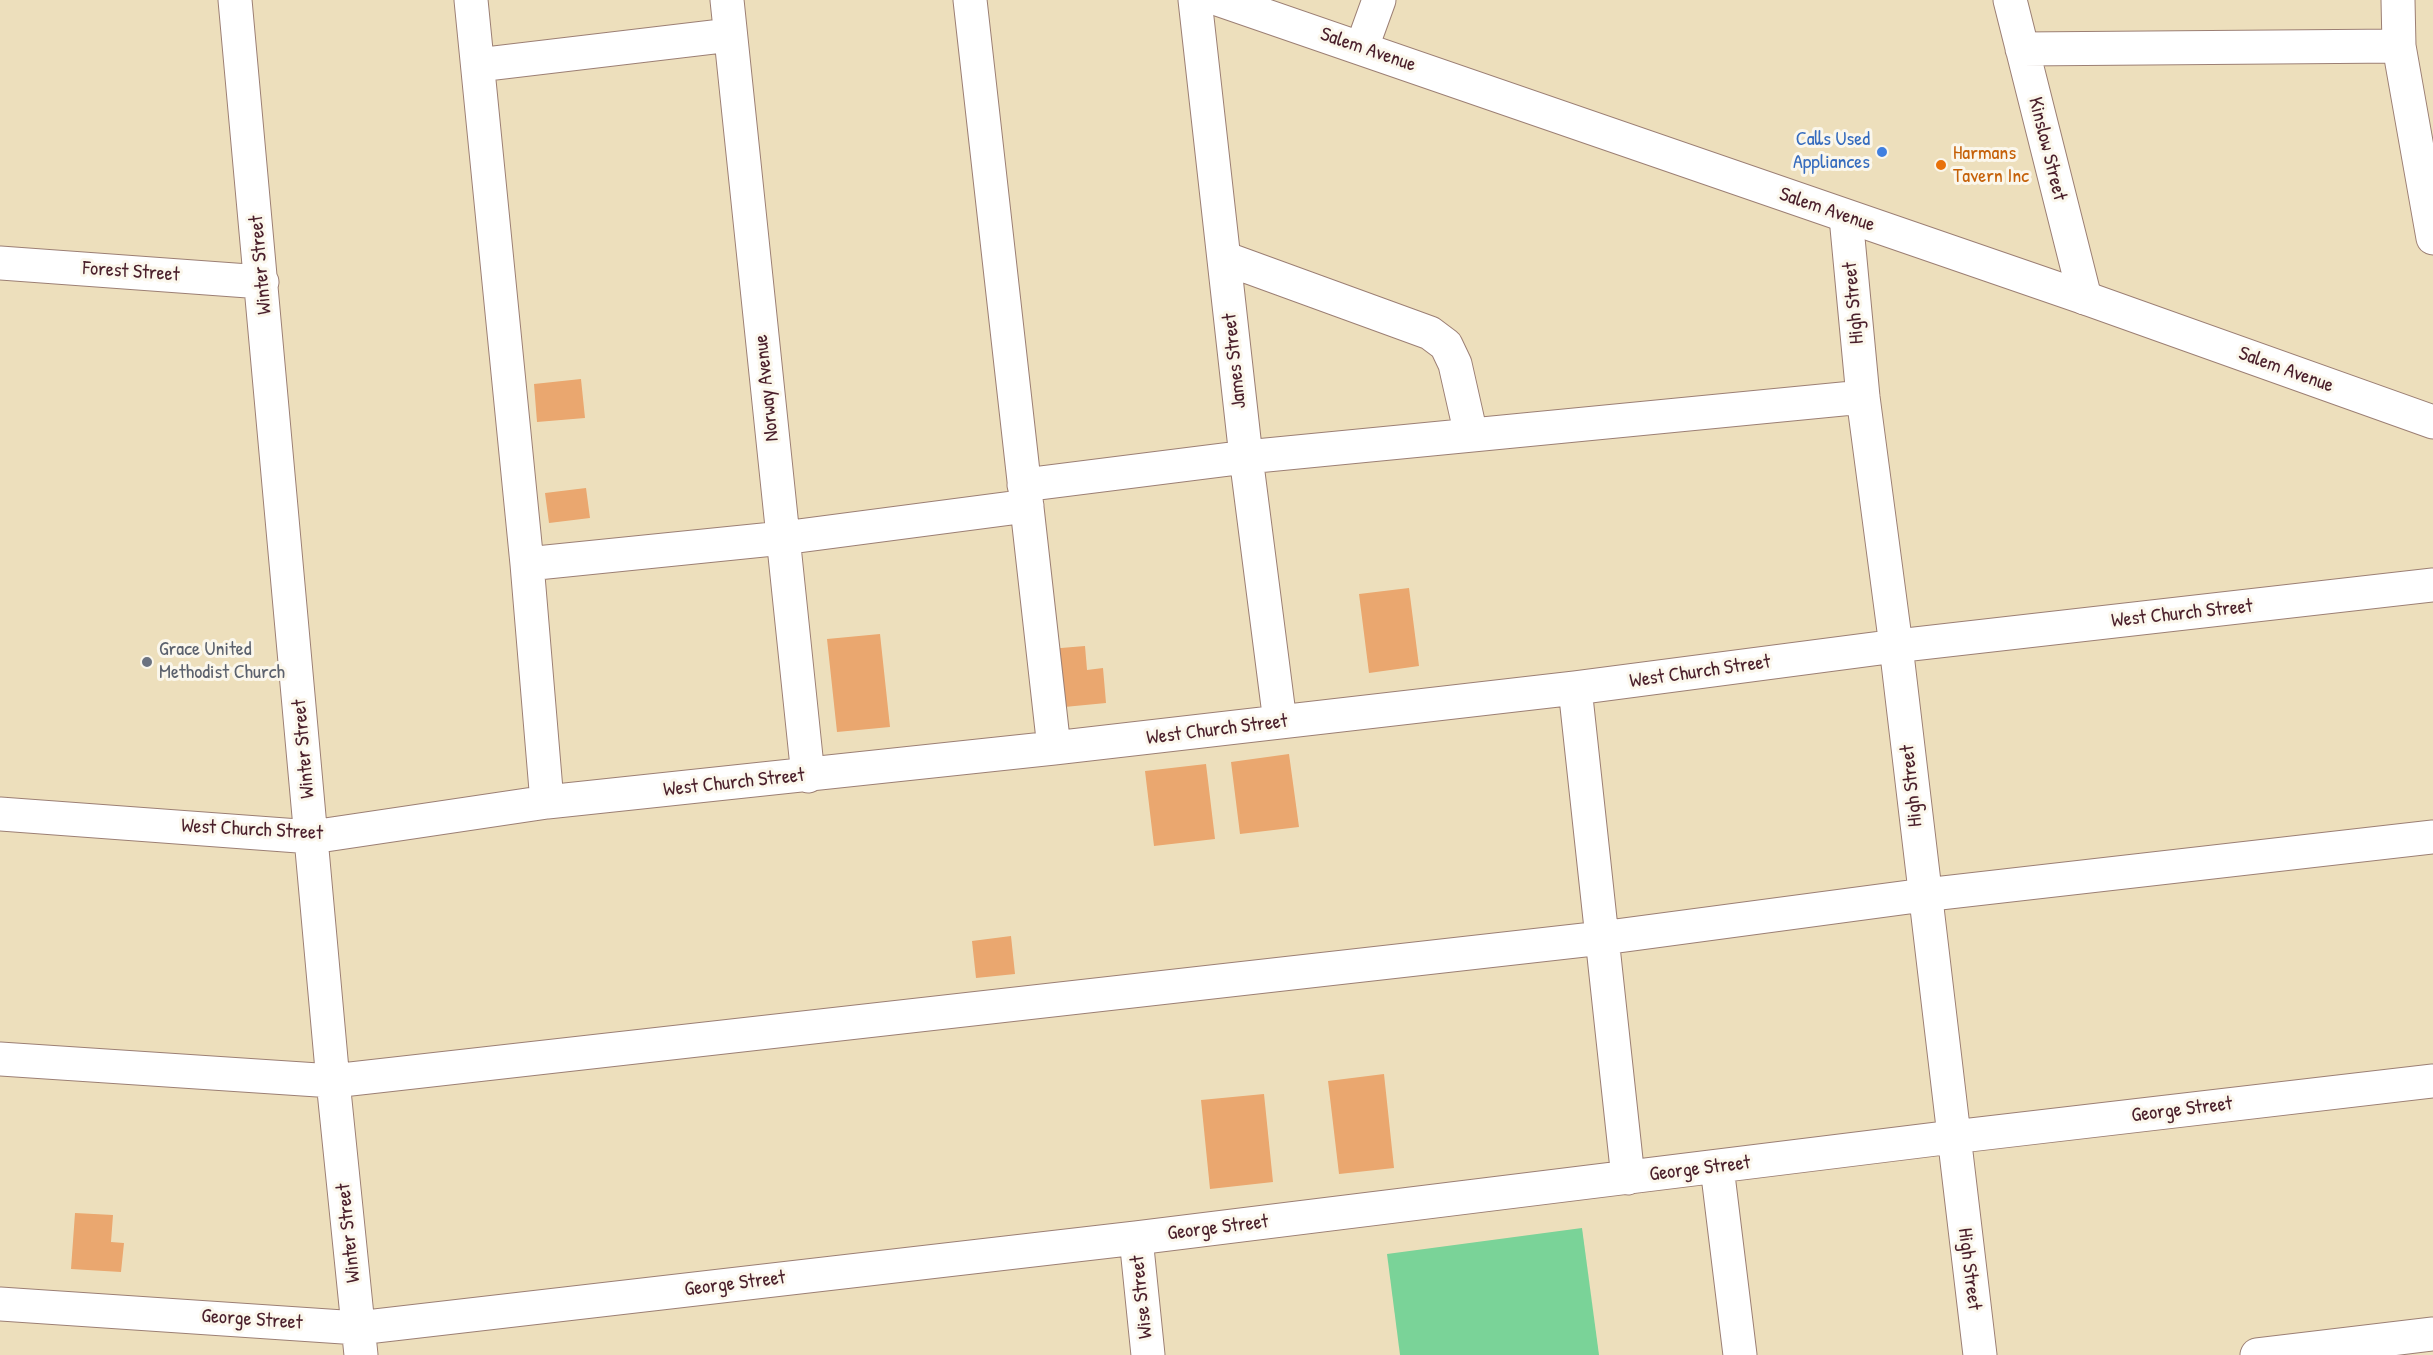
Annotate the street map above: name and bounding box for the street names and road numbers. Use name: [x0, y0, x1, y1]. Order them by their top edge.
street label: Salem Avenue: [1317, 23, 1419, 77]
street label: Kinslow Street: [2023, 95, 2071, 203]
street label: Salem Avenue: [1776, 183, 1878, 237]
street label: Winter Street: [245, 214, 277, 316]
street label: Forest Street: [82, 257, 180, 287]
street label: High Street: [1838, 261, 1870, 345]
street label: James Street: [1218, 312, 1252, 410]
street label: Norway Avenue: [749, 333, 785, 443]
street label: Salem Avenue: [2235, 342, 2337, 398]
street label: West Church Street: [2110, 595, 2254, 633]
street label: West Church Street: [1628, 650, 1772, 694]
street label: Winter Street: [288, 698, 320, 800]
street label: West Church Street: [1145, 709, 1289, 751]
street label: High Street: [1896, 744, 1928, 828]
street label: West Church Street: [662, 764, 806, 802]
street label: West Church Street: [181, 814, 323, 846]
street label: George Street: [2130, 1092, 2234, 1128]
street label: George Street: [1648, 1151, 1752, 1187]
street label: Winter Street: [332, 1182, 366, 1284]
street label: George Street: [1166, 1210, 1270, 1246]
street label: High Street: [1952, 1227, 1986, 1311]
street label: Wise Street: [1126, 1254, 1158, 1340]
street label: George Street: [683, 1266, 787, 1302]
street label: George Street: [201, 1304, 303, 1336]

